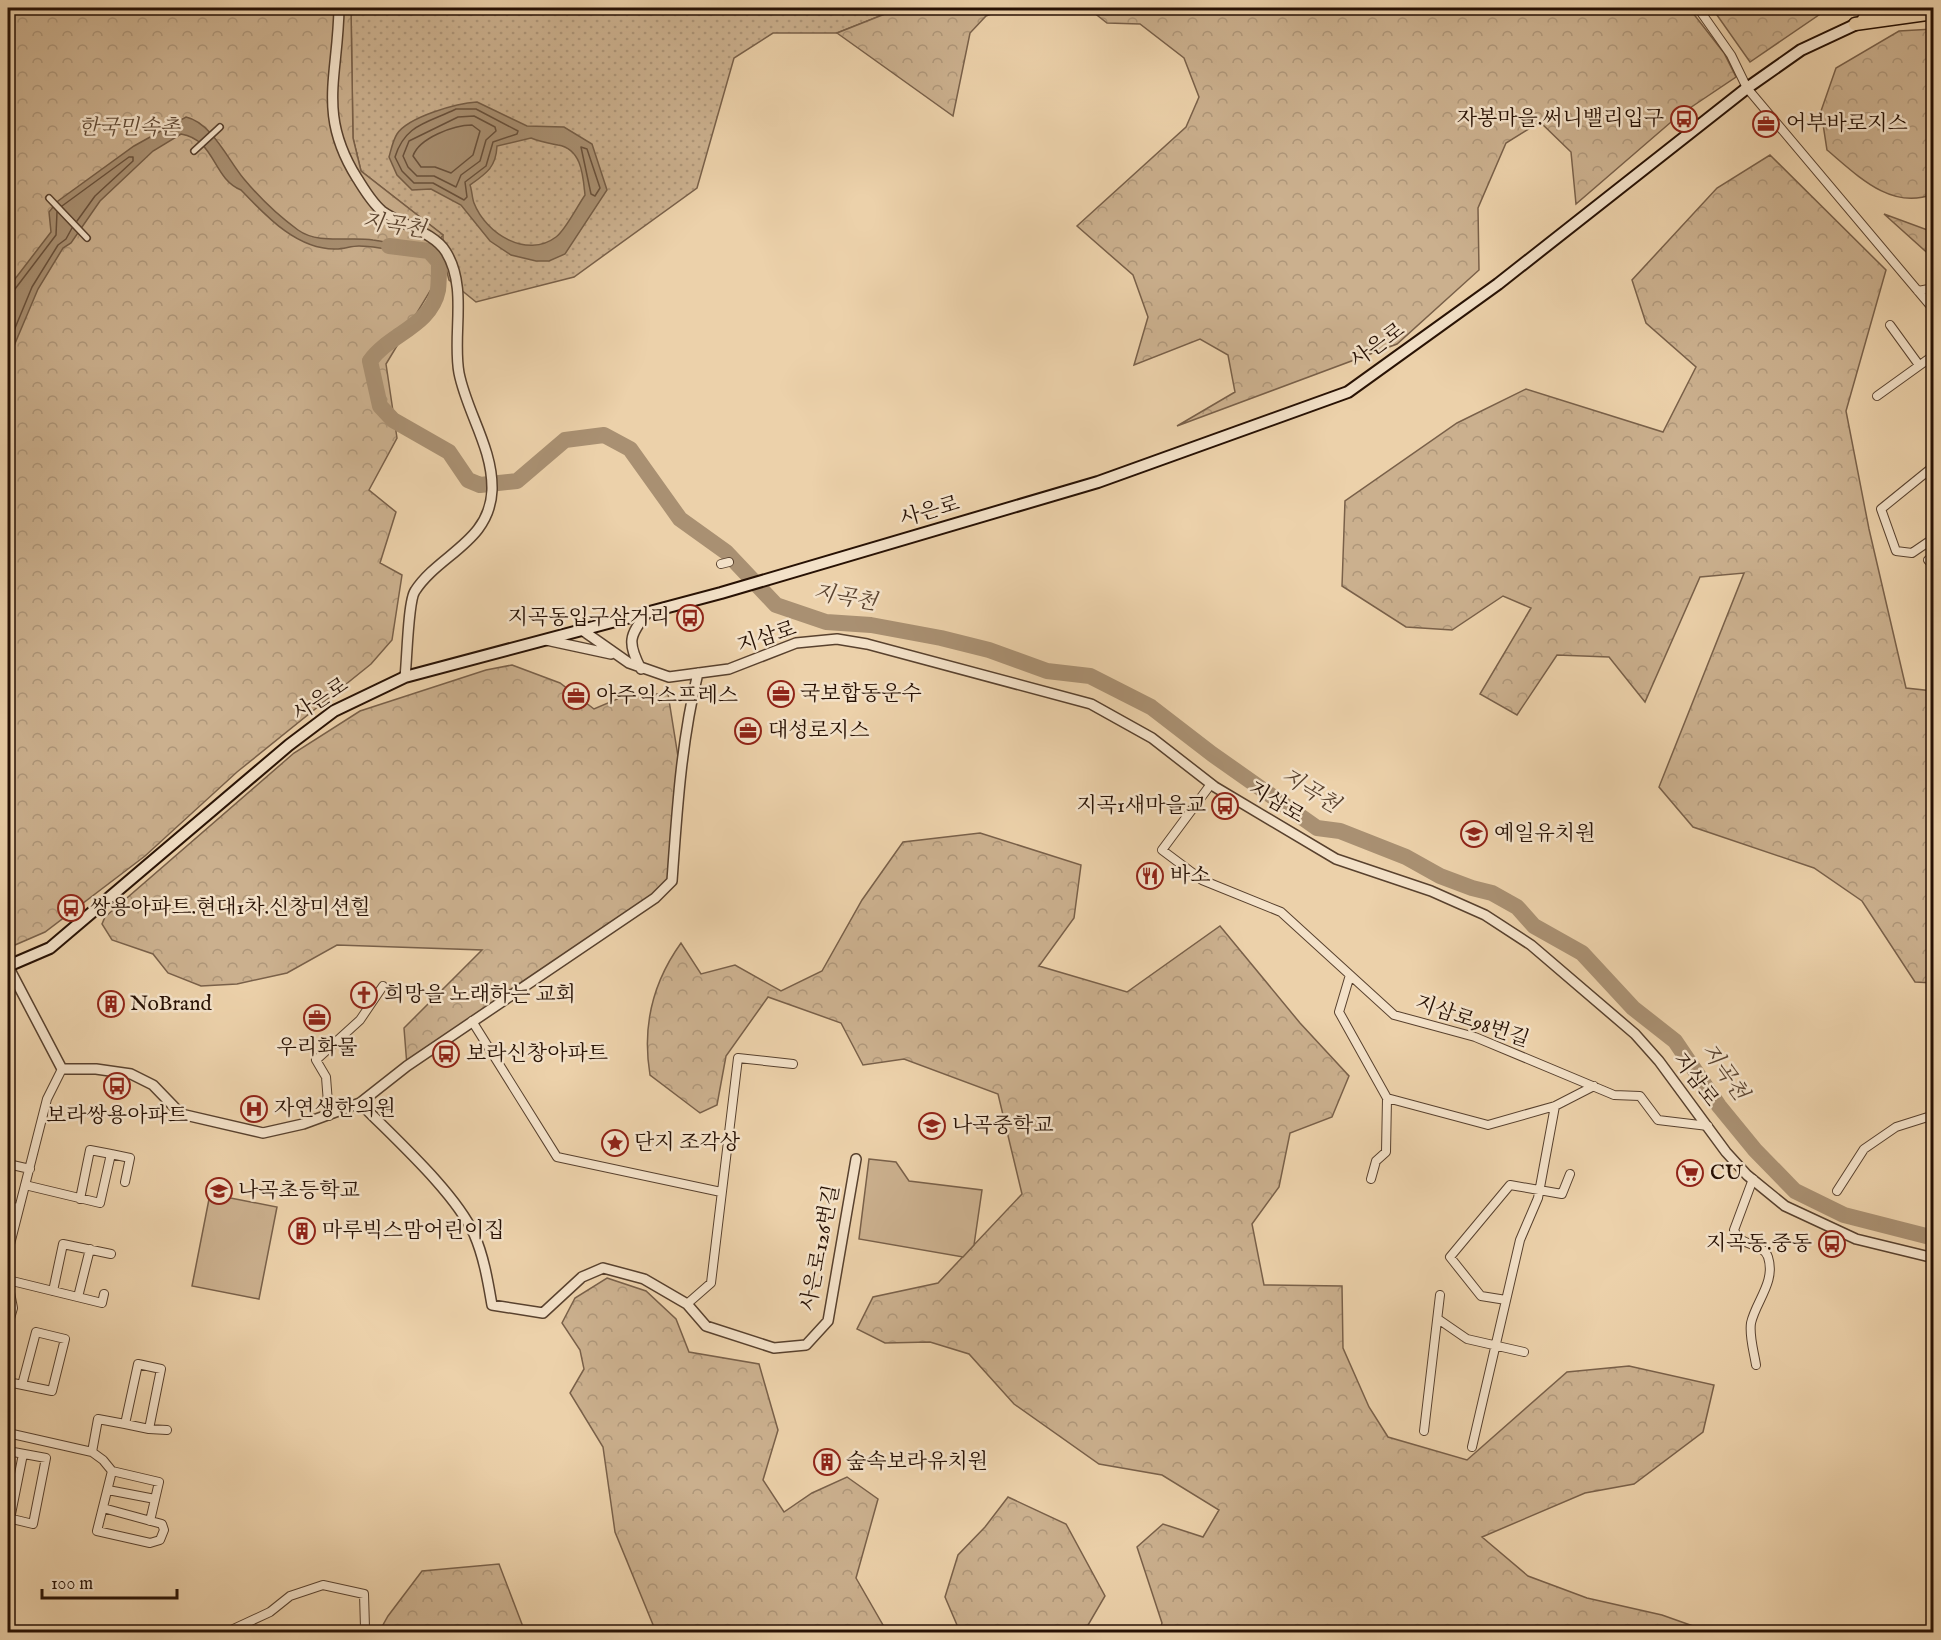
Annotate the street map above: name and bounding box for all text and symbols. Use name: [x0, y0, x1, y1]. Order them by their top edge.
bus stop icon: 자봉마을.써니밸리입구: [1669, 104, 1699, 134]
place label: 자봉마을.써니밸리입구: [1457, 106, 1664, 133]
office icon: 어부바로지스: [1751, 109, 1781, 139]
place label: 어부바로지스: [1786, 111, 1908, 138]
park label: 한국민속촌: [78, 115, 181, 142]
water label: 지곡천: [360, 207, 429, 245]
street label: 사은로: [1345, 317, 1411, 375]
street label: 사은로: [897, 491, 963, 533]
water label: 지곡천: [811, 579, 881, 618]
bus stop icon: 지곡동입구삼거리: [675, 603, 705, 633]
place label: 지곡동입구삼거리: [508, 605, 670, 632]
street label: 지삼로: [734, 616, 800, 660]
street label: 사은로: [288, 672, 354, 728]
office icon: 국보합동운수: [766, 679, 796, 709]
office icon: 아주익스프레스: [561, 681, 591, 711]
place label: 국보합동운수: [800, 681, 922, 708]
place label: 아주익스프레스: [596, 683, 738, 710]
office icon: 대성로지스: [733, 716, 763, 746]
place label: 대성로지스: [768, 718, 869, 745]
water label: 지곡천: [1276, 762, 1346, 821]
street label: 지삼로: [1243, 776, 1309, 830]
bus stop icon: 지곡1새마을교: [1210, 791, 1240, 821]
place label: 지곡1새마을교: [1076, 793, 1206, 820]
school or university icon: 예일유치원: [1459, 819, 1489, 849]
place label: 예일유치원: [1494, 821, 1595, 848]
restaurant icon: 바소: [1135, 861, 1165, 891]
place label: 바소: [1170, 863, 1211, 890]
bus stop icon: 쌍용아파트.현대1차.신창미션힐: [56, 893, 86, 923]
place label: 쌍용아파트.현대1차.신창미션힐: [90, 895, 371, 922]
church icon: 희망을 노래하는 교회: [349, 980, 379, 1010]
place label: 희망을 노래하는 교회: [384, 982, 576, 1009]
building icon: NoBrand: [96, 989, 126, 1019]
street label: 지삼로98번길: [1411, 990, 1533, 1054]
place label: NoBrand: [130, 991, 212, 1018]
office icon: 우리화물: [302, 1003, 332, 1033]
place label: 우리화물: [276, 1035, 358, 1062]
water label: 지곡천: [1694, 1038, 1755, 1108]
bus stop icon: 보라신창아파트: [431, 1039, 461, 1069]
place label: 보라신창아파트: [466, 1041, 608, 1068]
street label: 지삼로: [1666, 1048, 1724, 1112]
bus stop icon: 보라쌍용아파트: [102, 1071, 132, 1101]
hospital icon: 자연생한의원: [239, 1094, 269, 1124]
place label: 자연생한의원: [274, 1096, 396, 1123]
place label: 보라쌍용아파트: [46, 1103, 188, 1130]
school or university icon: 나곡중학교: [917, 1111, 947, 1141]
place label: 나곡중학교: [952, 1113, 1053, 1140]
place icon: 단지 조각상: [600, 1128, 630, 1158]
place label: 단지 조각상: [634, 1130, 741, 1157]
supermarket icon: CU: [1675, 1158, 1705, 1188]
place label: CU: [1710, 1160, 1743, 1187]
school or university icon: 나곡초등학교: [204, 1176, 234, 1206]
place label: 나곡초등학교: [238, 1178, 360, 1205]
street label: 사은로126번길: [796, 1183, 846, 1313]
building icon: 마루빅스맘어린이집: [287, 1216, 317, 1246]
place label: 마루빅스맘어린이집: [322, 1218, 505, 1245]
bus stop icon: 지곡동.중동: [1817, 1229, 1847, 1259]
place label: 지곡동.중동: [1706, 1231, 1812, 1258]
building icon: 숲속보라유치원: [812, 1447, 842, 1477]
place label: 숲속보라유치원: [846, 1449, 988, 1476]
scale bar: [42, 1562, 177, 1600]
text: 100 m: [51, 1573, 93, 1596]

